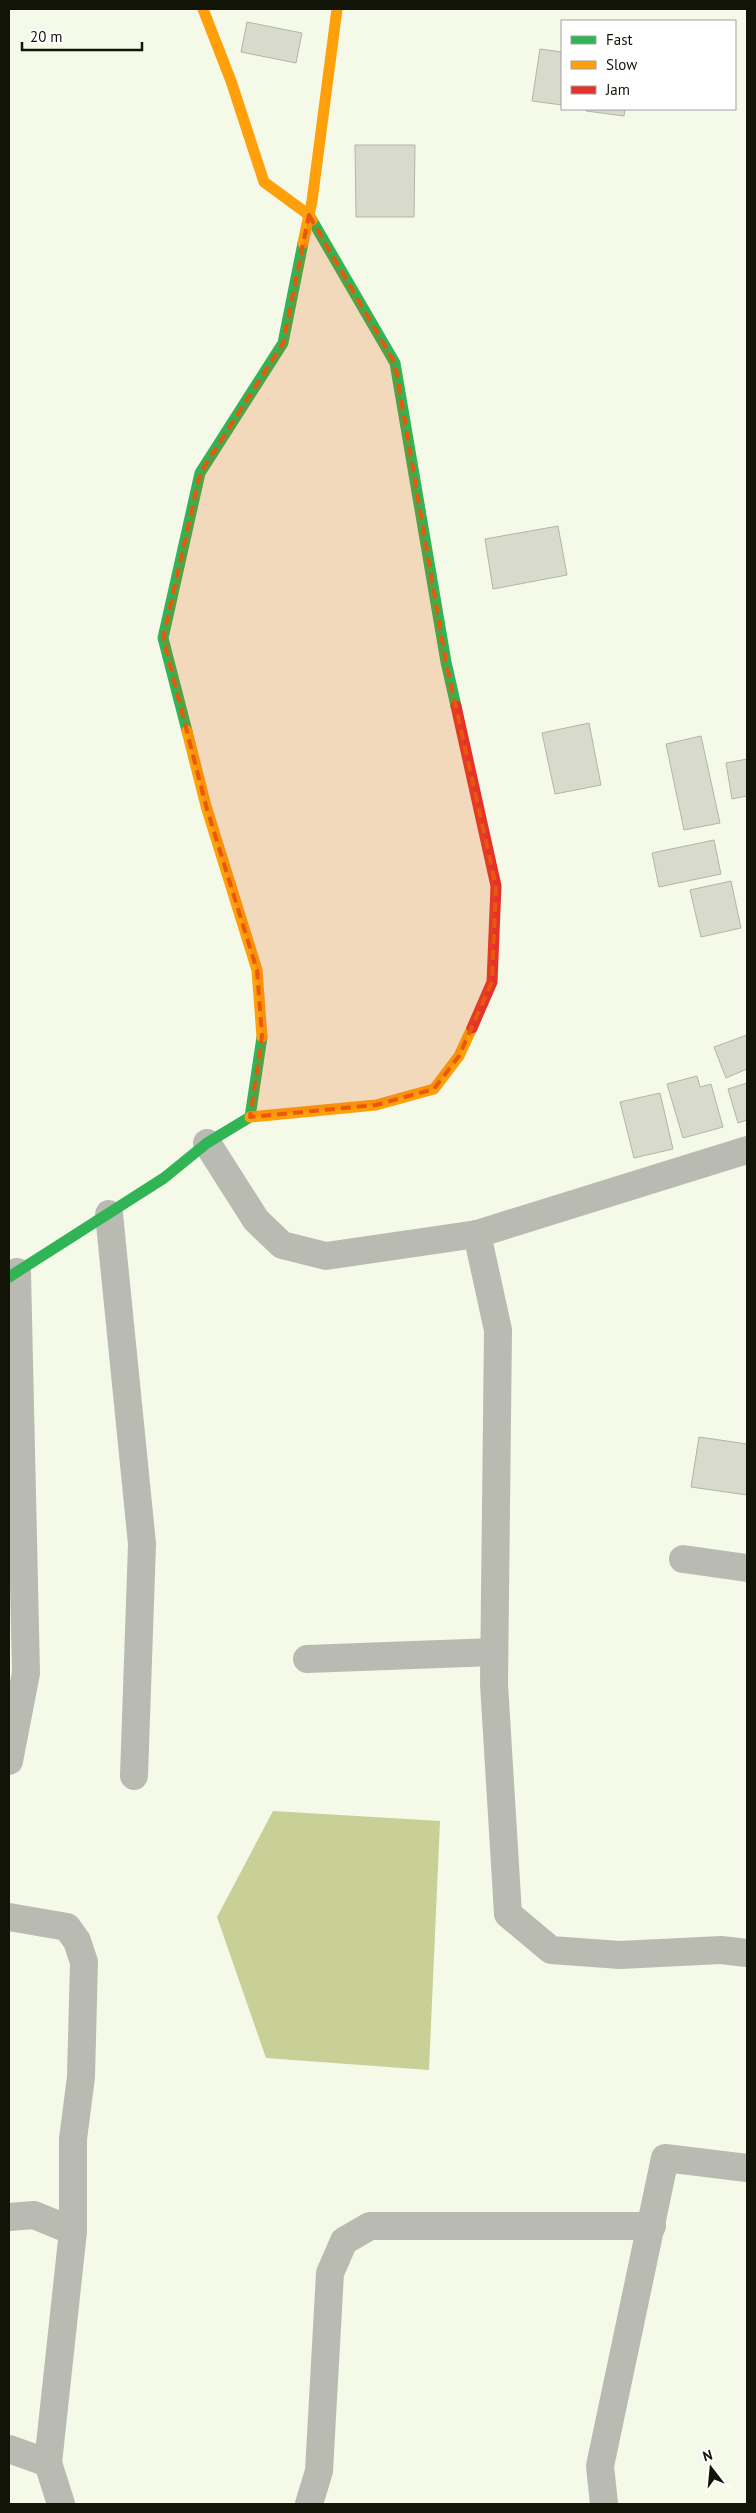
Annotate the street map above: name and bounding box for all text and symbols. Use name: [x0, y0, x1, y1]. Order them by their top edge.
scale bar: [22, 20, 142, 52]
legend: [561, 20, 736, 110]
text: 20 m: [30, 27, 63, 46]
text: Fast: [606, 30, 633, 49]
text: Slow: [606, 55, 637, 74]
text: Jam: [605, 80, 630, 99]
north arrow: [686, 2443, 736, 2493]
text: N: [701, 2446, 714, 2465]

